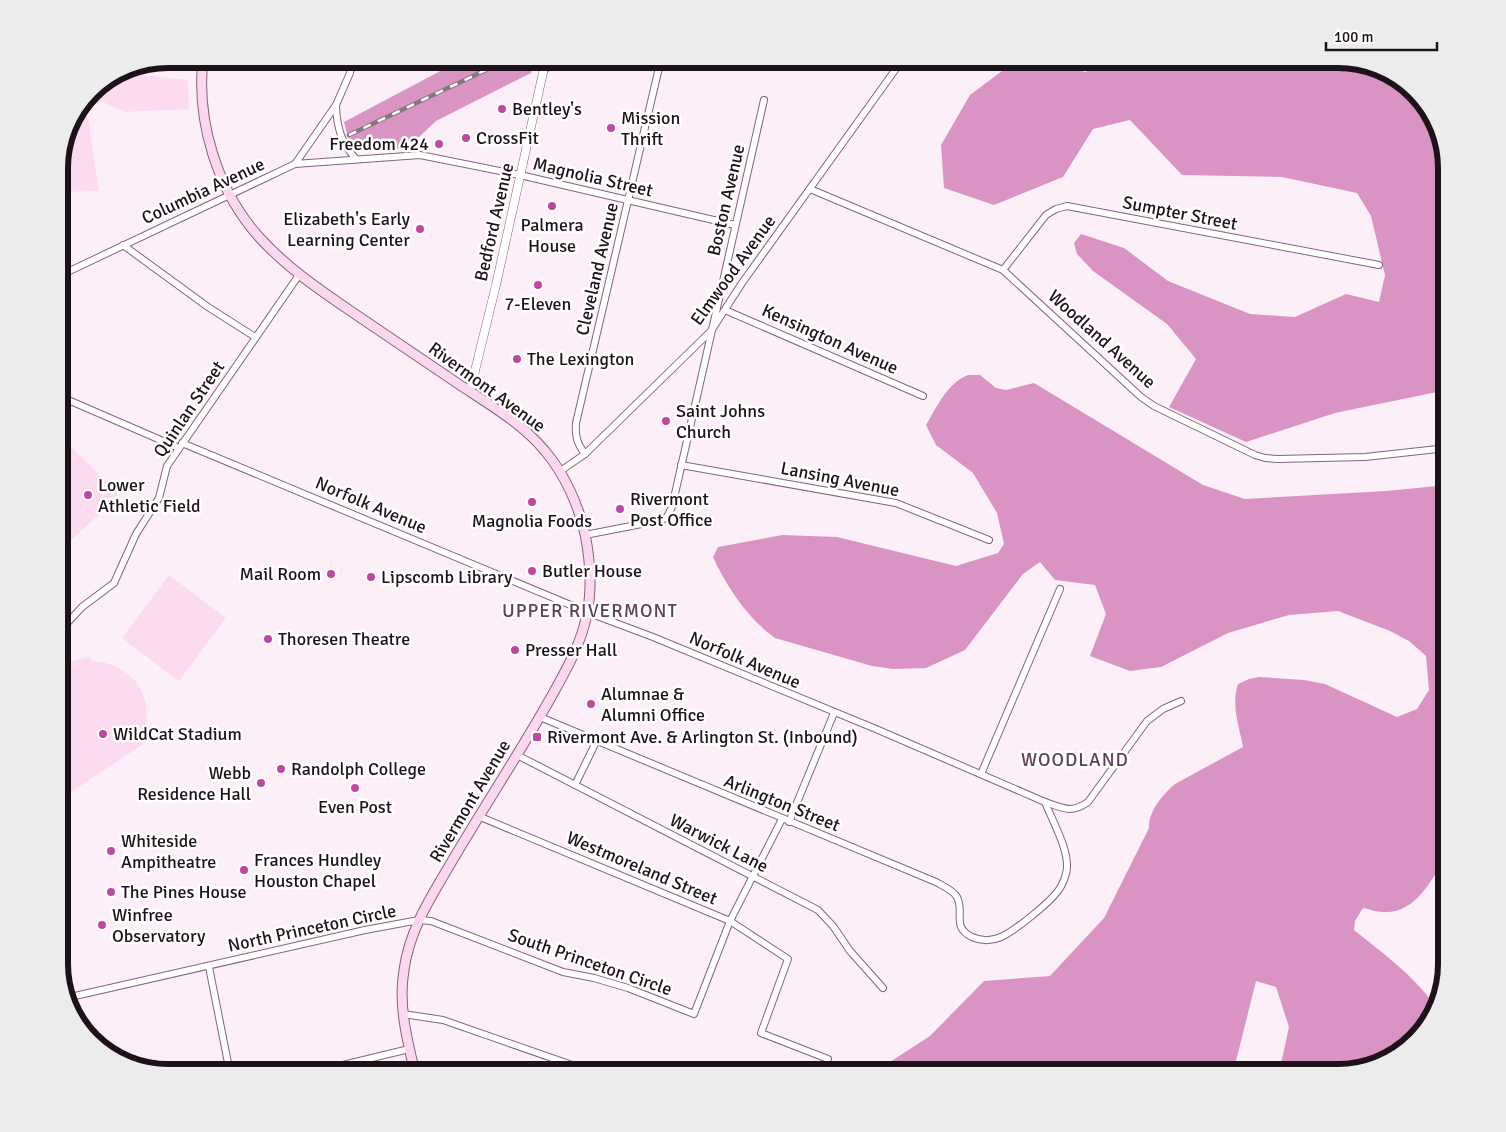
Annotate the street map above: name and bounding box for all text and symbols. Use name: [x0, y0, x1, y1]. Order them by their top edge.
scale bar: [1326, 20, 1437, 52]
text: 100 m: [1334, 28, 1374, 46]
place label: Bentley's: [512, 98, 582, 120]
marker: Bentley's: [496, 103, 508, 115]
place label: Mission Thrift: [621, 107, 680, 150]
marker: Mission Thrift: [605, 122, 617, 134]
place label: CrossFit: [476, 127, 539, 149]
marker: CrossFit: [460, 132, 472, 144]
place label: Freedom 424: [329, 133, 429, 155]
marker: Freedom 424: [433, 138, 445, 150]
street label: Boston Avenue: [702, 142, 750, 258]
street label: Columbia Avenue: [138, 153, 268, 229]
street label: Magnolia Street: [531, 153, 655, 201]
street label: Bedford Avenue: [470, 161, 518, 283]
street label: Sumpter Street: [1121, 191, 1239, 235]
marker: Palmera House: [546, 200, 558, 212]
street label: Cleveland Avenue: [571, 200, 623, 338]
place label: Elizabeth's Early Learning Center: [283, 208, 411, 251]
street label: Elmwood Avenue: [686, 211, 780, 329]
place label: Palmera House: [520, 214, 584, 257]
marker: Elizabeth's Early Learning Center: [414, 223, 426, 235]
marker: 7-Eleven: [532, 279, 544, 291]
street label: Woodland Avenue: [1044, 285, 1160, 393]
place label: 7-Eleven: [505, 293, 571, 315]
street label: Kensington Avenue: [758, 299, 902, 379]
street label: Rivermont Avenue: [424, 337, 550, 437]
place label: The Lexington: [527, 348, 634, 370]
marker: The Lexington: [511, 353, 523, 365]
street label: Quinlan Street: [149, 357, 229, 461]
place label: Saint Johns Church: [676, 400, 765, 443]
marker: Saint Johns Church: [660, 415, 672, 427]
street label: Lansing Avenue: [779, 457, 901, 501]
street label: Norfolk Avenue: [312, 472, 430, 538]
place label: Lower Athletic Field: [98, 474, 201, 517]
place label: Rivermont Post Office: [630, 488, 712, 531]
marker: Lower Athletic Field: [82, 489, 94, 501]
marker: Magnolia Foods: [526, 496, 538, 508]
marker: Rivermont Post Office: [614, 503, 626, 515]
place label: Magnolia Foods: [472, 510, 592, 532]
place label: Butler House: [542, 560, 642, 582]
place label: Mail Room: [240, 563, 321, 585]
marker: Butler House: [526, 565, 538, 577]
place label: Lipscomb Library: [381, 566, 513, 588]
marker: Mail Room: [325, 568, 337, 580]
marker: Lipscomb Library: [365, 571, 377, 583]
district label: UPPER RIVERMONT: [502, 599, 678, 623]
street label: Norfolk Avenue: [686, 627, 804, 693]
place label: Thoresen Theatre: [278, 628, 410, 650]
marker: Thoresen Theatre: [262, 633, 274, 645]
place label: Presser Hall: [525, 639, 617, 661]
marker: Presser Hall: [509, 644, 521, 656]
place label: Alumnae & Alumni Office: [601, 683, 705, 726]
marker: Alumnae & Alumni Office: [585, 698, 597, 710]
place label: WildCat Stadium: [113, 723, 242, 745]
place label: Rivermont Ave. & Arlington St. (Inbound): [547, 726, 858, 748]
marker: WildCat Stadium: [97, 728, 109, 740]
marker: Rivermont Ave. & Arlington St. (Inbound): [531, 731, 543, 743]
street label: Rivermont Avenue: [425, 736, 515, 866]
district label: WOODLAND: [1021, 748, 1129, 772]
place label: Randolph College: [291, 758, 426, 780]
place label: Webb Residence Hall: [137, 762, 251, 805]
marker: Randolph College: [275, 763, 287, 775]
street label: Arlington Street: [721, 770, 843, 836]
marker: Webb Residence Hall: [255, 777, 267, 789]
marker: Even Post: [349, 782, 361, 794]
place label: Even Post: [318, 796, 392, 818]
street label: Warwick Lane: [666, 809, 772, 877]
street label: Westmoreland Street: [563, 826, 721, 910]
place label: Whiteside Ampitheatre: [121, 830, 216, 873]
marker: Whiteside Ampitheatre: [105, 845, 117, 857]
place label: Frances Hundley Houston Chapel: [254, 849, 382, 892]
marker: Frances Hundley Houston Chapel: [238, 864, 250, 876]
place label: The Pines House: [121, 881, 247, 903]
marker: The Pines House: [105, 886, 117, 898]
street label: North Princeton Circle: [226, 899, 398, 957]
place label: Winfree Observatory: [112, 904, 206, 947]
marker: Winfree Observatory: [96, 919, 108, 931]
street label: South Princeton Circle: [505, 924, 675, 1000]

